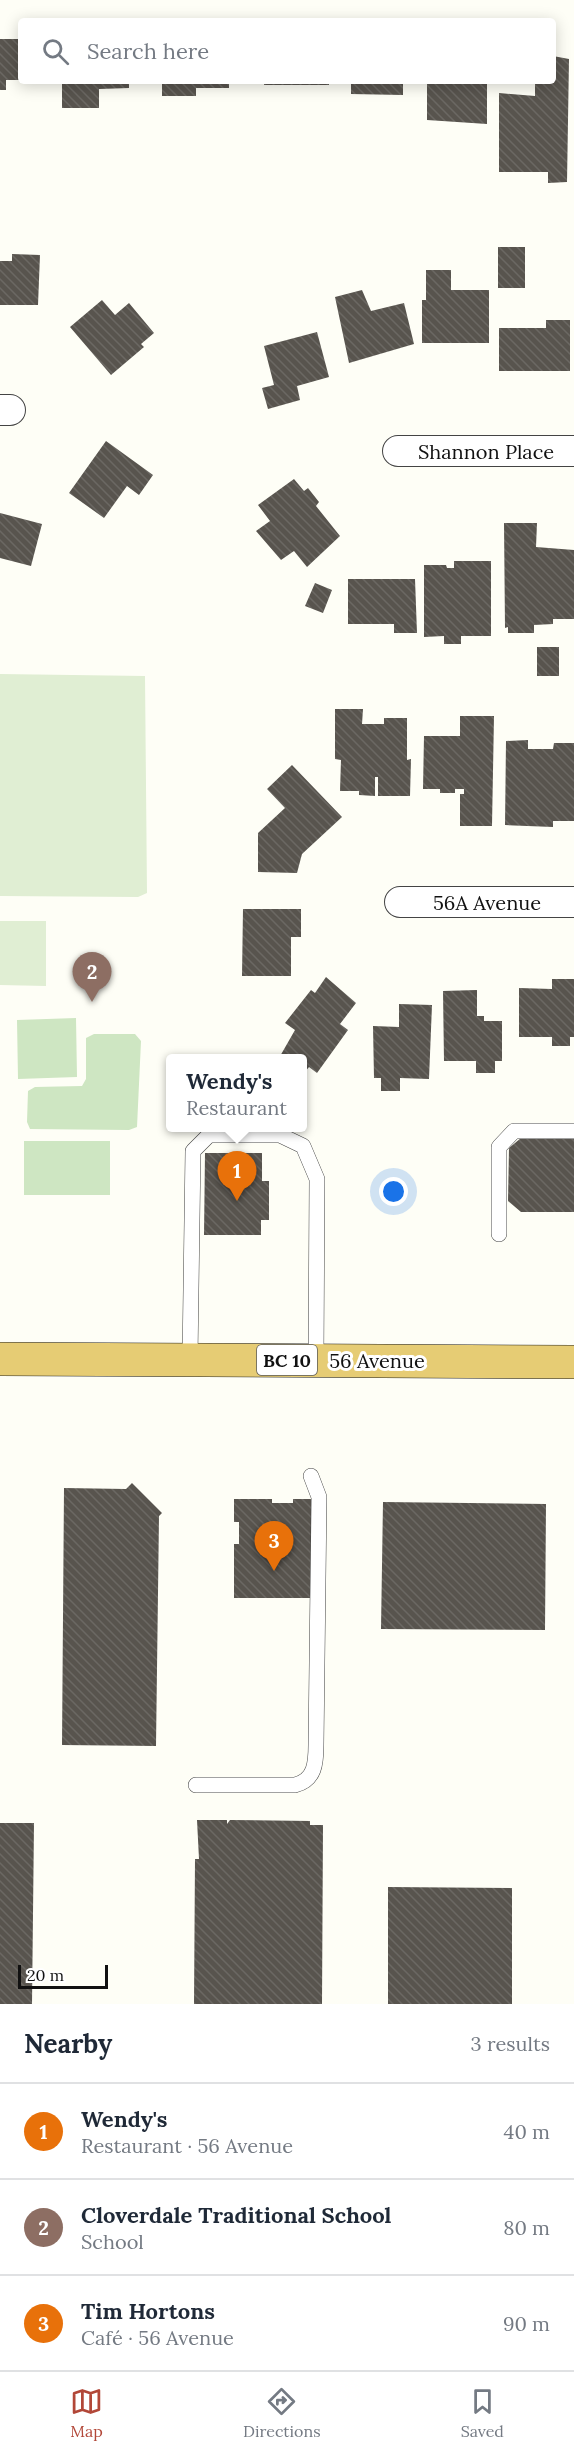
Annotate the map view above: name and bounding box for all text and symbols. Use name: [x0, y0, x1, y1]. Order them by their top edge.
search box: [18, 18, 556, 84]
icon: search: [39, 35, 72, 68]
text: Search here: [87, 37, 209, 65]
street label: Shannon Place: [418, 439, 554, 464]
street label: 56A Avenue: [433, 890, 541, 915]
pin: 2: [72, 952, 112, 1002]
popup: [166, 1054, 307, 1132]
text: Wendy's: [186, 1067, 272, 1095]
text: Restaurant: [186, 1095, 287, 1120]
pin: 1: [218, 1152, 256, 1201]
your location: [379, 1177, 408, 1206]
road number: BC 10: [257, 1345, 317, 1375]
street label: 56 Avenue: [329, 1348, 425, 1373]
pin: 3: [254, 1522, 294, 1571]
scale bar: [18, 1962, 108, 1990]
text: 20 m: [27, 1965, 64, 1985]
text: Nearby: [24, 2027, 112, 2060]
text: 3 results: [471, 2031, 550, 2056]
text: Wendy's: [81, 2105, 167, 2133]
text: 1: [39, 2119, 48, 2144]
text: 40 m: [504, 2119, 550, 2144]
text: Restaurant · 56 Avenue: [81, 2133, 293, 2158]
text: Cloverdale Traditional School: [81, 2201, 392, 2229]
text: 2: [38, 2215, 49, 2240]
text: 80 m: [503, 2215, 550, 2240]
text: School: [81, 2229, 144, 2254]
text: Tim Hortons: [81, 2297, 215, 2325]
text: 3: [38, 2311, 49, 2336]
text: 90 m: [503, 2311, 550, 2336]
text: Café · 56 Avenue: [81, 2325, 234, 2350]
tab: Map: [70, 2385, 103, 2441]
tab: Directions: [243, 2385, 321, 2441]
tab: Saved: [461, 2385, 504, 2441]

